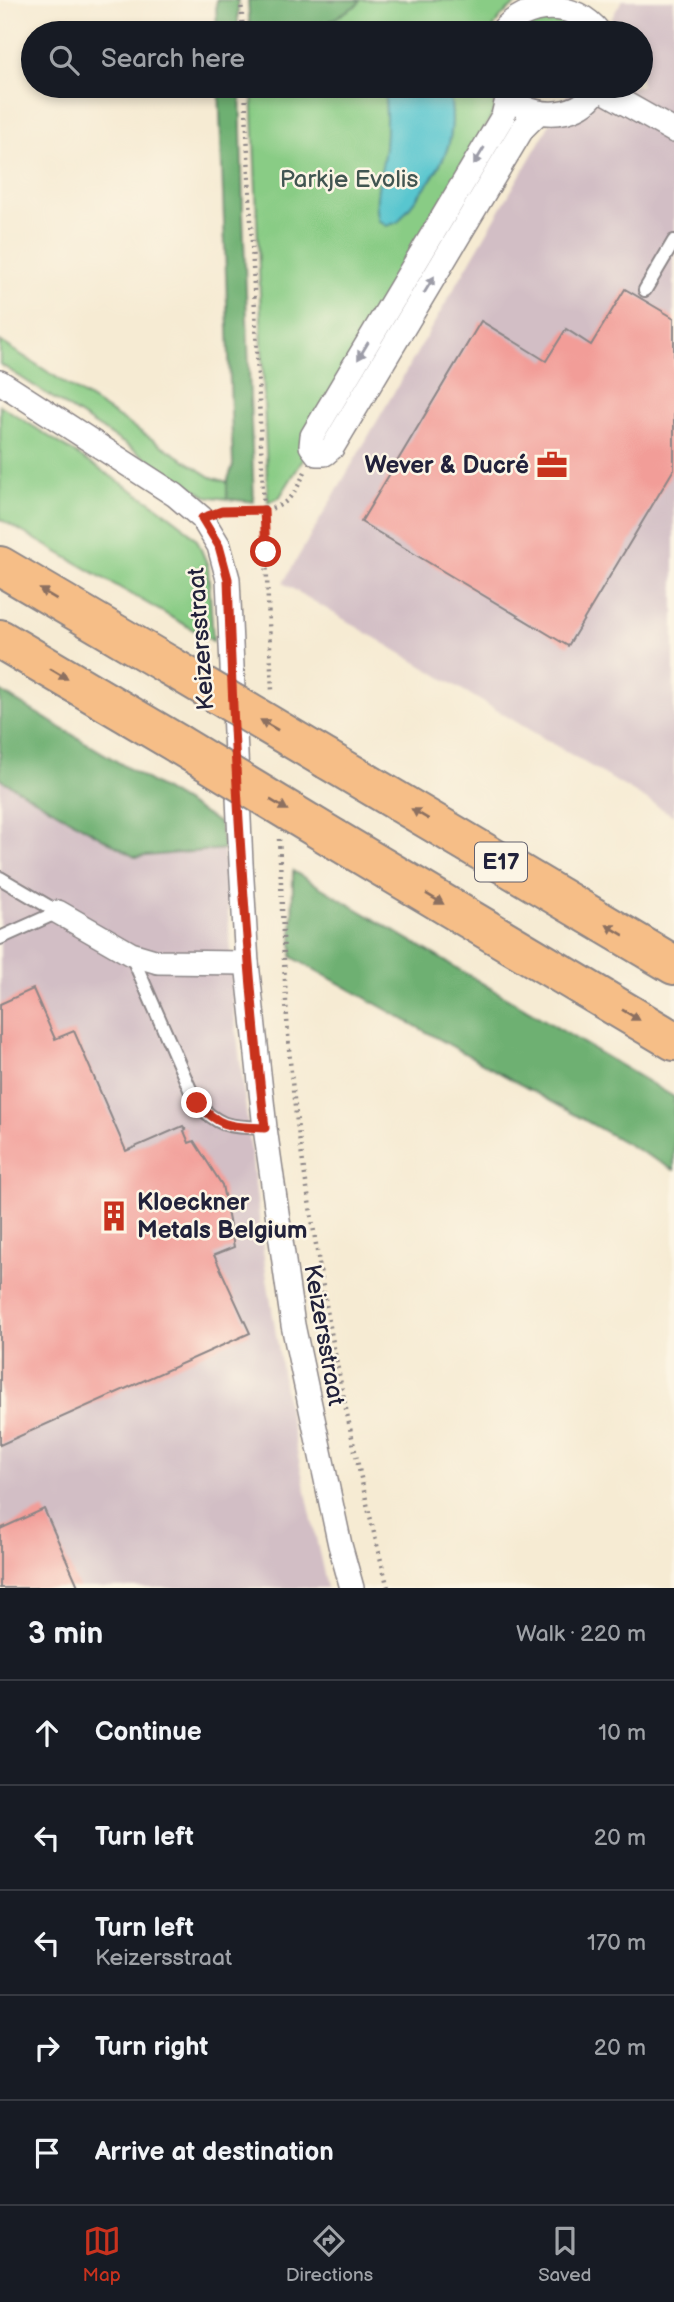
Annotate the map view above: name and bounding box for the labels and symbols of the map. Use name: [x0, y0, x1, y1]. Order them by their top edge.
one-way arrow: [473, 146, 485, 165]
park label: Parkje Evolis: [280, 165, 418, 194]
one-way arrow: [423, 275, 435, 294]
one-way arrow: [356, 342, 369, 361]
office icon: Wever & Ducré: [535, 448, 569, 482]
place label: Wever & Ducré: [365, 451, 529, 480]
route start: [250, 536, 281, 567]
street label: Keizersstraat: [182, 566, 220, 711]
one-way arrow: [38, 588, 57, 601]
one-way arrow: [49, 667, 68, 680]
one-way arrow: [260, 719, 279, 732]
one-way arrow: [269, 799, 288, 812]
one-way arrow: [410, 808, 429, 820]
road number: E17: [475, 842, 527, 882]
one-way arrow: [426, 893, 445, 905]
one-way arrow: [606, 924, 625, 936]
one-way arrow: [621, 1009, 640, 1022]
route end: [181, 1087, 212, 1118]
place label: Kloeckner Metals Belgium: [137, 1188, 307, 1245]
building icon: Kloeckner Metals Belgium: [97, 1199, 131, 1233]
street label: Keizersstraat: [297, 1262, 351, 1409]

